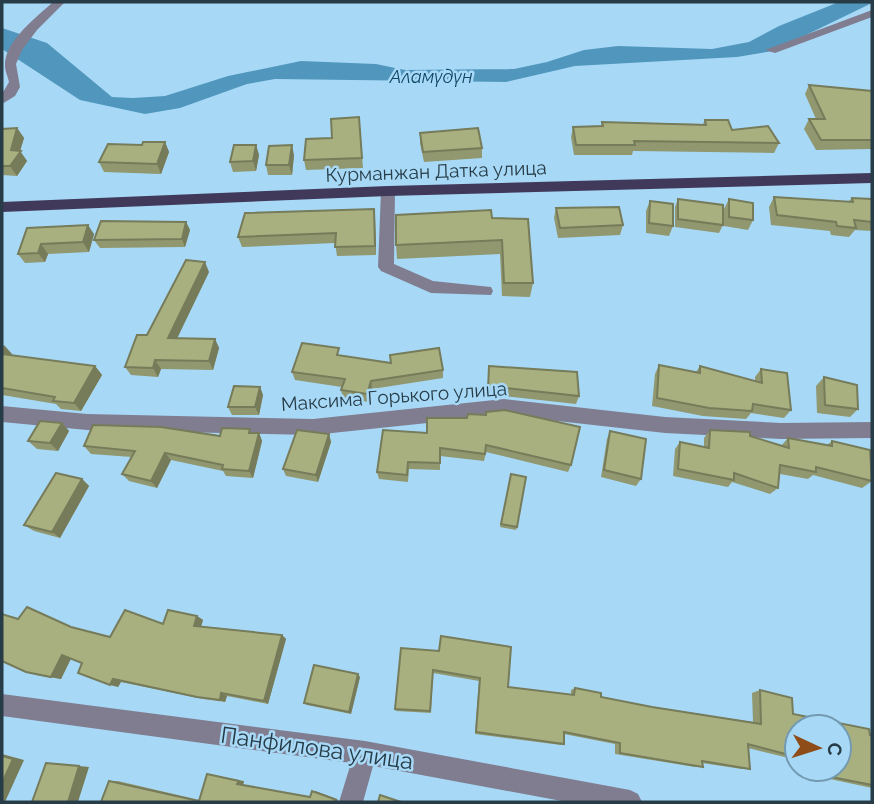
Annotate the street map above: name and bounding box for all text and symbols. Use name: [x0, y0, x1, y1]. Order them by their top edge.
water label: Аламүдүн: [389, 66, 473, 87]
street label: Курманжан Датка улица: [325, 156, 547, 186]
street label: Максима Горького улица: [280, 377, 508, 415]
north arrow: [783, 713, 853, 783]
street label: Панфилова улица: [219, 721, 415, 774]
text: С: [824, 742, 846, 756]

